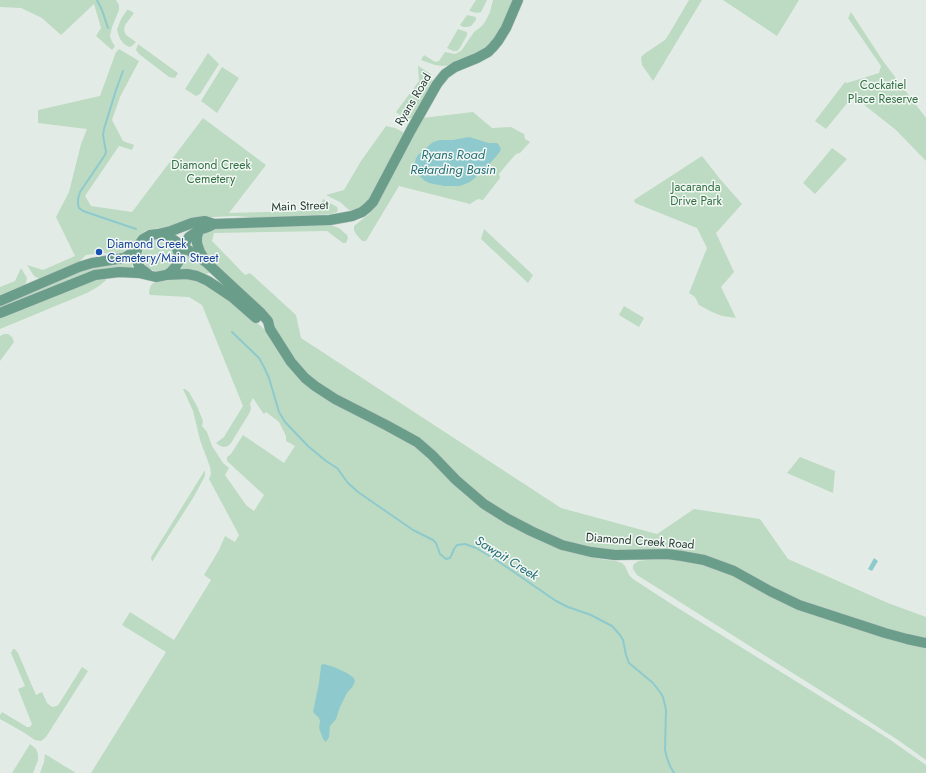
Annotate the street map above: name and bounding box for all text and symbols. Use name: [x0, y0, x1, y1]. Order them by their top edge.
street label: Ryans Road: [393, 71, 435, 129]
park label: Cockatiel Place Reserve: [848, 79, 918, 107]
water label: Ryans Road Retarding Basin: [410, 148, 496, 179]
park label: Diamond Creek Cemetery: [171, 159, 251, 187]
park label: Jacaranda Drive Park: [670, 181, 722, 209]
street label: Main Street: [271, 199, 329, 215]
place label: Diamond Creek Cemetery/Main Street: [107, 238, 218, 266]
marker: Diamond Creek Cemetery/Main Street: [94, 247, 104, 257]
street label: Diamond Creek Road: [585, 531, 695, 553]
water label: Sawpit Creek: [472, 533, 540, 585]

